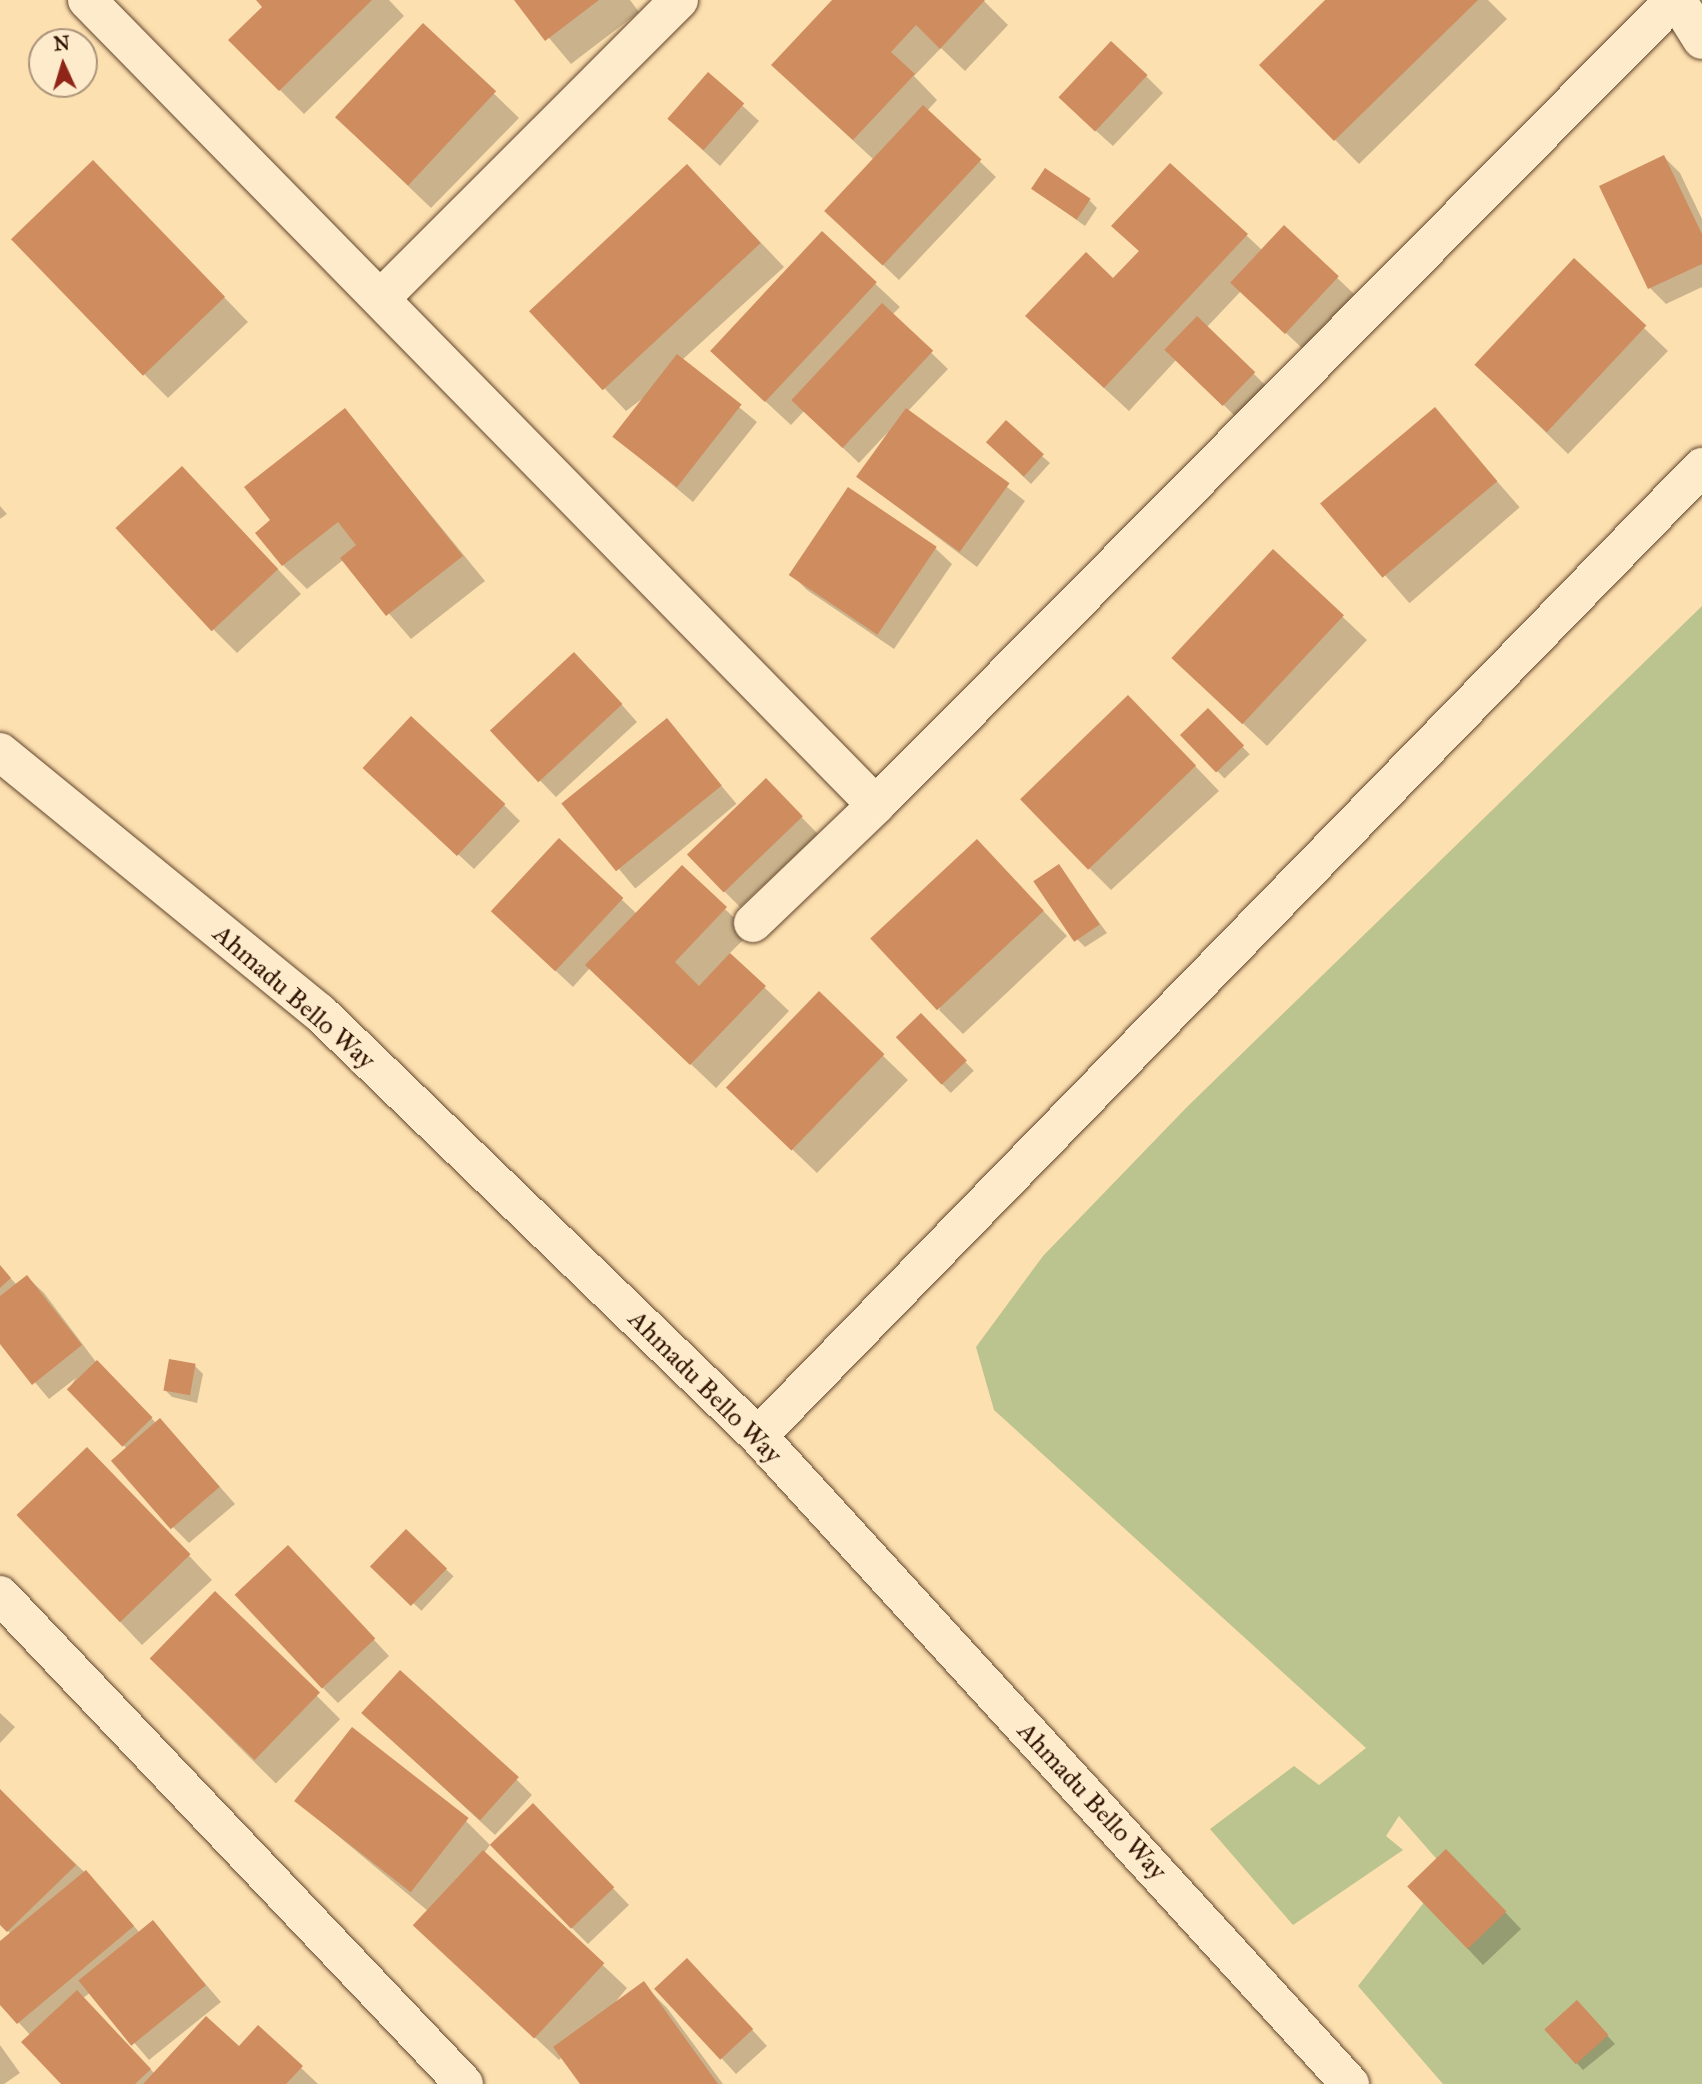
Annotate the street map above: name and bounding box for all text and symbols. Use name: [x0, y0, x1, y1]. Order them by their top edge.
north arrow: [28, 28, 98, 98]
text: N: [53, 32, 70, 56]
street label: Ahmadu Bello Way: [207, 918, 381, 1076]
street label: Ahmadu Bello Way: [622, 1304, 788, 1470]
street label: Ahmadu Bello Way: [1011, 1716, 1173, 1886]

